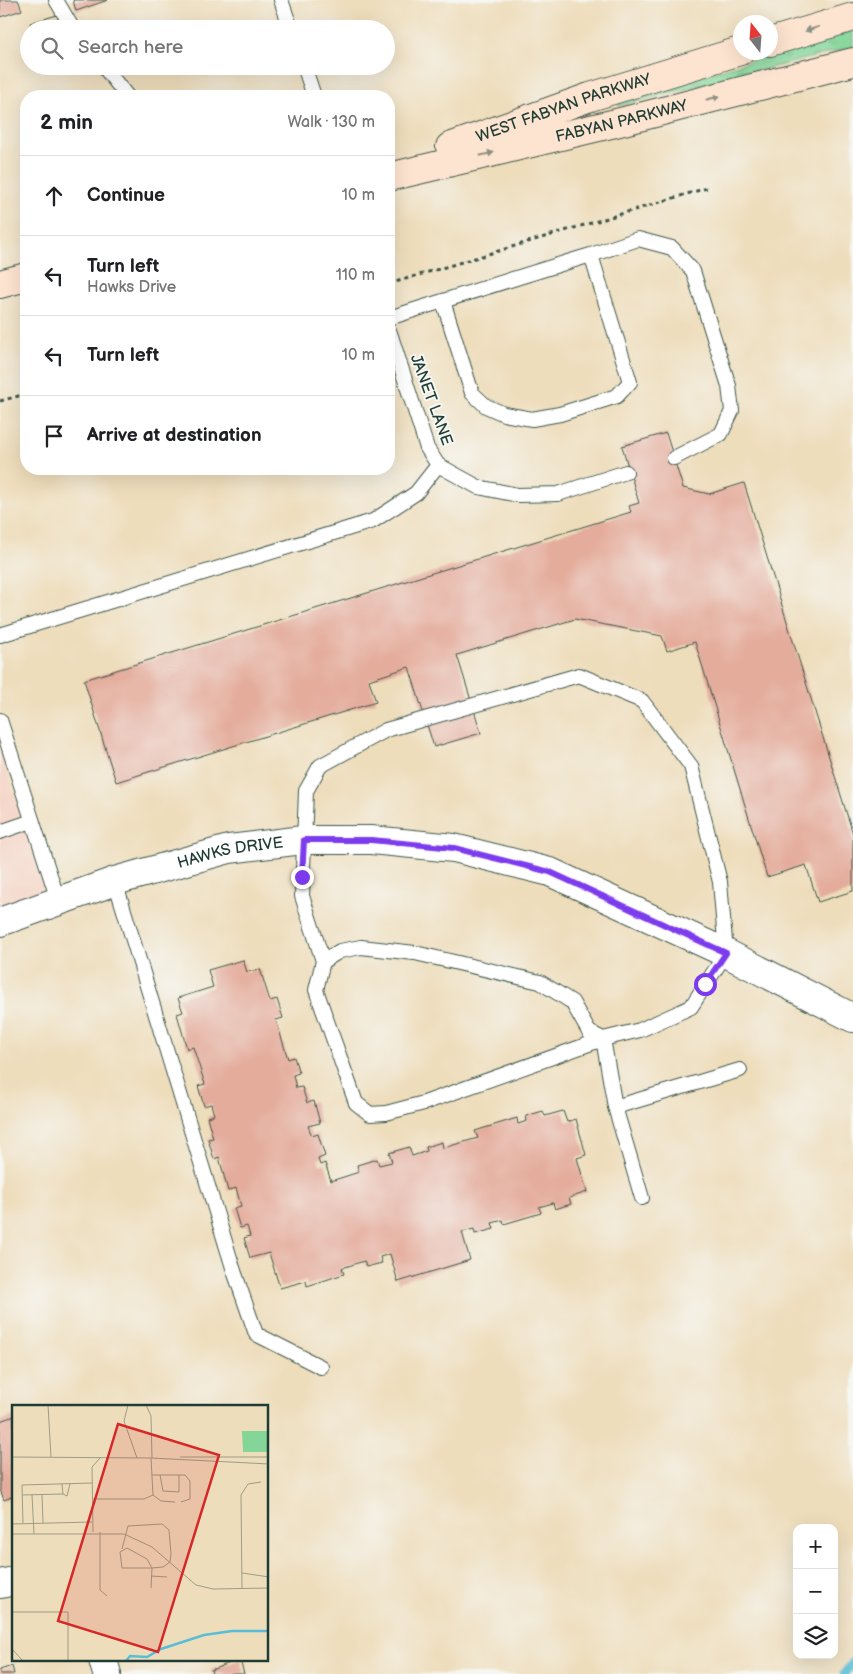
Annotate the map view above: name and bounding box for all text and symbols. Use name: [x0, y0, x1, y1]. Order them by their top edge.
north arrow: [733, 15, 778, 60]
search box: [20, 20, 395, 75]
one-way arrow: [804, 26, 819, 34]
icon: search: [38, 34, 66, 62]
text: Search here: [78, 36, 183, 59]
street label: WEST FABYAN PARKWAY: [474, 69, 654, 147]
one-way arrow: [706, 94, 721, 102]
street label: FABYAN PARKWAY: [553, 95, 689, 147]
text: 2 min: [40, 110, 93, 135]
text: Walk · 130 m: [287, 113, 375, 132]
one-way arrow: [480, 150, 495, 158]
icon: ahead: [40, 182, 68, 210]
text: Continue: [87, 184, 165, 207]
text: 10 m: [342, 186, 375, 205]
text: Turn left: [87, 255, 159, 278]
icon: left: [40, 262, 68, 290]
text: 110 m: [336, 266, 375, 285]
text: Hawks Drive: [87, 278, 176, 297]
icon: left: [40, 342, 68, 370]
text: Turn left: [87, 344, 159, 367]
text: 10 m: [342, 346, 375, 365]
street label: JANET LANE: [406, 352, 456, 448]
icon: arrive: [40, 422, 68, 450]
text: Arrive at destination: [87, 424, 262, 447]
street label: HAWKS DRIVE: [175, 833, 284, 873]
route end: [291, 866, 314, 889]
route start: [694, 973, 717, 996]
inset map: [12, 1405, 269, 1662]
map controls: [793, 1524, 838, 1659]
button: +: [793, 1524, 838, 1569]
button: −: [793, 1569, 838, 1614]
button: layers: [793, 1614, 838, 1659]

